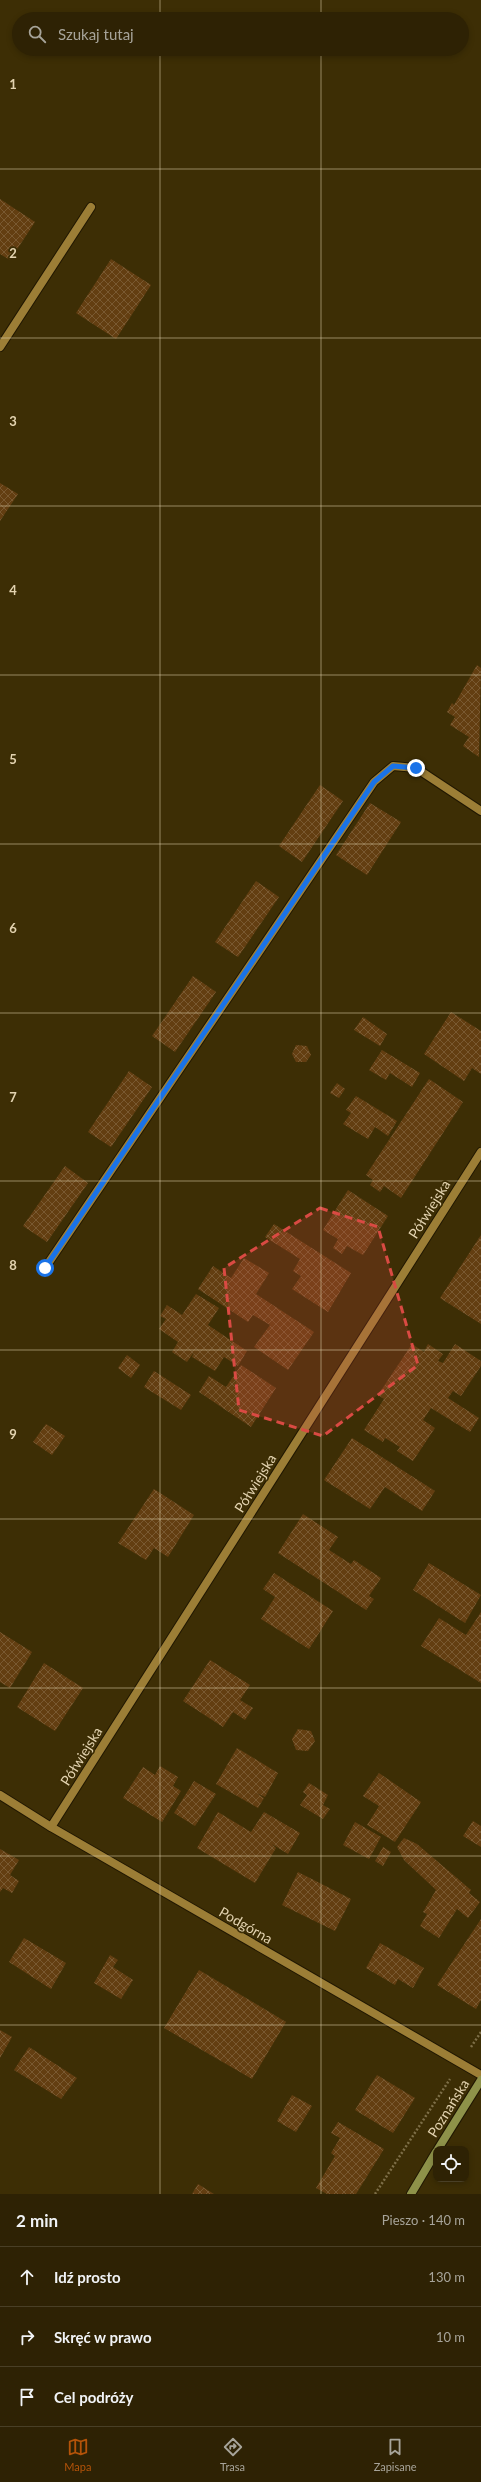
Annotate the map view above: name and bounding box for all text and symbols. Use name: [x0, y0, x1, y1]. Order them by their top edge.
search box: [12, 12, 469, 56]
icon: search: [26, 23, 48, 45]
text: Szukaj tutaj: [58, 25, 134, 43]
text: 1: [9, 76, 17, 92]
text: 2: [9, 245, 17, 261]
text: 3: [9, 413, 17, 429]
text: 4: [9, 582, 17, 598]
text: 5: [9, 751, 17, 767]
route end: [407, 759, 425, 777]
text: 6: [9, 920, 17, 936]
text: 7: [9, 1089, 17, 1105]
street label: Półwiejska: [404, 1177, 454, 1241]
text: 8: [9, 1257, 17, 1273]
route start: [36, 1259, 54, 1277]
text: 9: [9, 1426, 17, 1442]
street label: Półwiejska: [230, 1451, 280, 1515]
street label: Półwiejska: [56, 1724, 106, 1788]
street label: Podgórna: [216, 1903, 276, 1947]
street label: Poznańska: [424, 2076, 472, 2140]
map controls: [433, 2146, 469, 2182]
button: locate: [433, 2146, 469, 2182]
text: 2 min: [16, 2210, 58, 2231]
text: Pieszo · 140 m: [382, 2212, 465, 2228]
icon: ahead: [16, 2266, 38, 2288]
text: Idź prosto: [54, 2268, 121, 2286]
text: 130 m: [428, 2269, 465, 2285]
icon: right: [16, 2326, 38, 2348]
text: Skręć w prawo: [54, 2328, 152, 2346]
text: 10 m: [436, 2329, 465, 2345]
icon: arrive: [16, 2386, 38, 2408]
text: Cel podróży: [54, 2388, 133, 2406]
tab: Mapa: [64, 2436, 91, 2473]
tab: Trasa: [220, 2436, 245, 2473]
tab: Zapisane: [374, 2436, 417, 2473]

